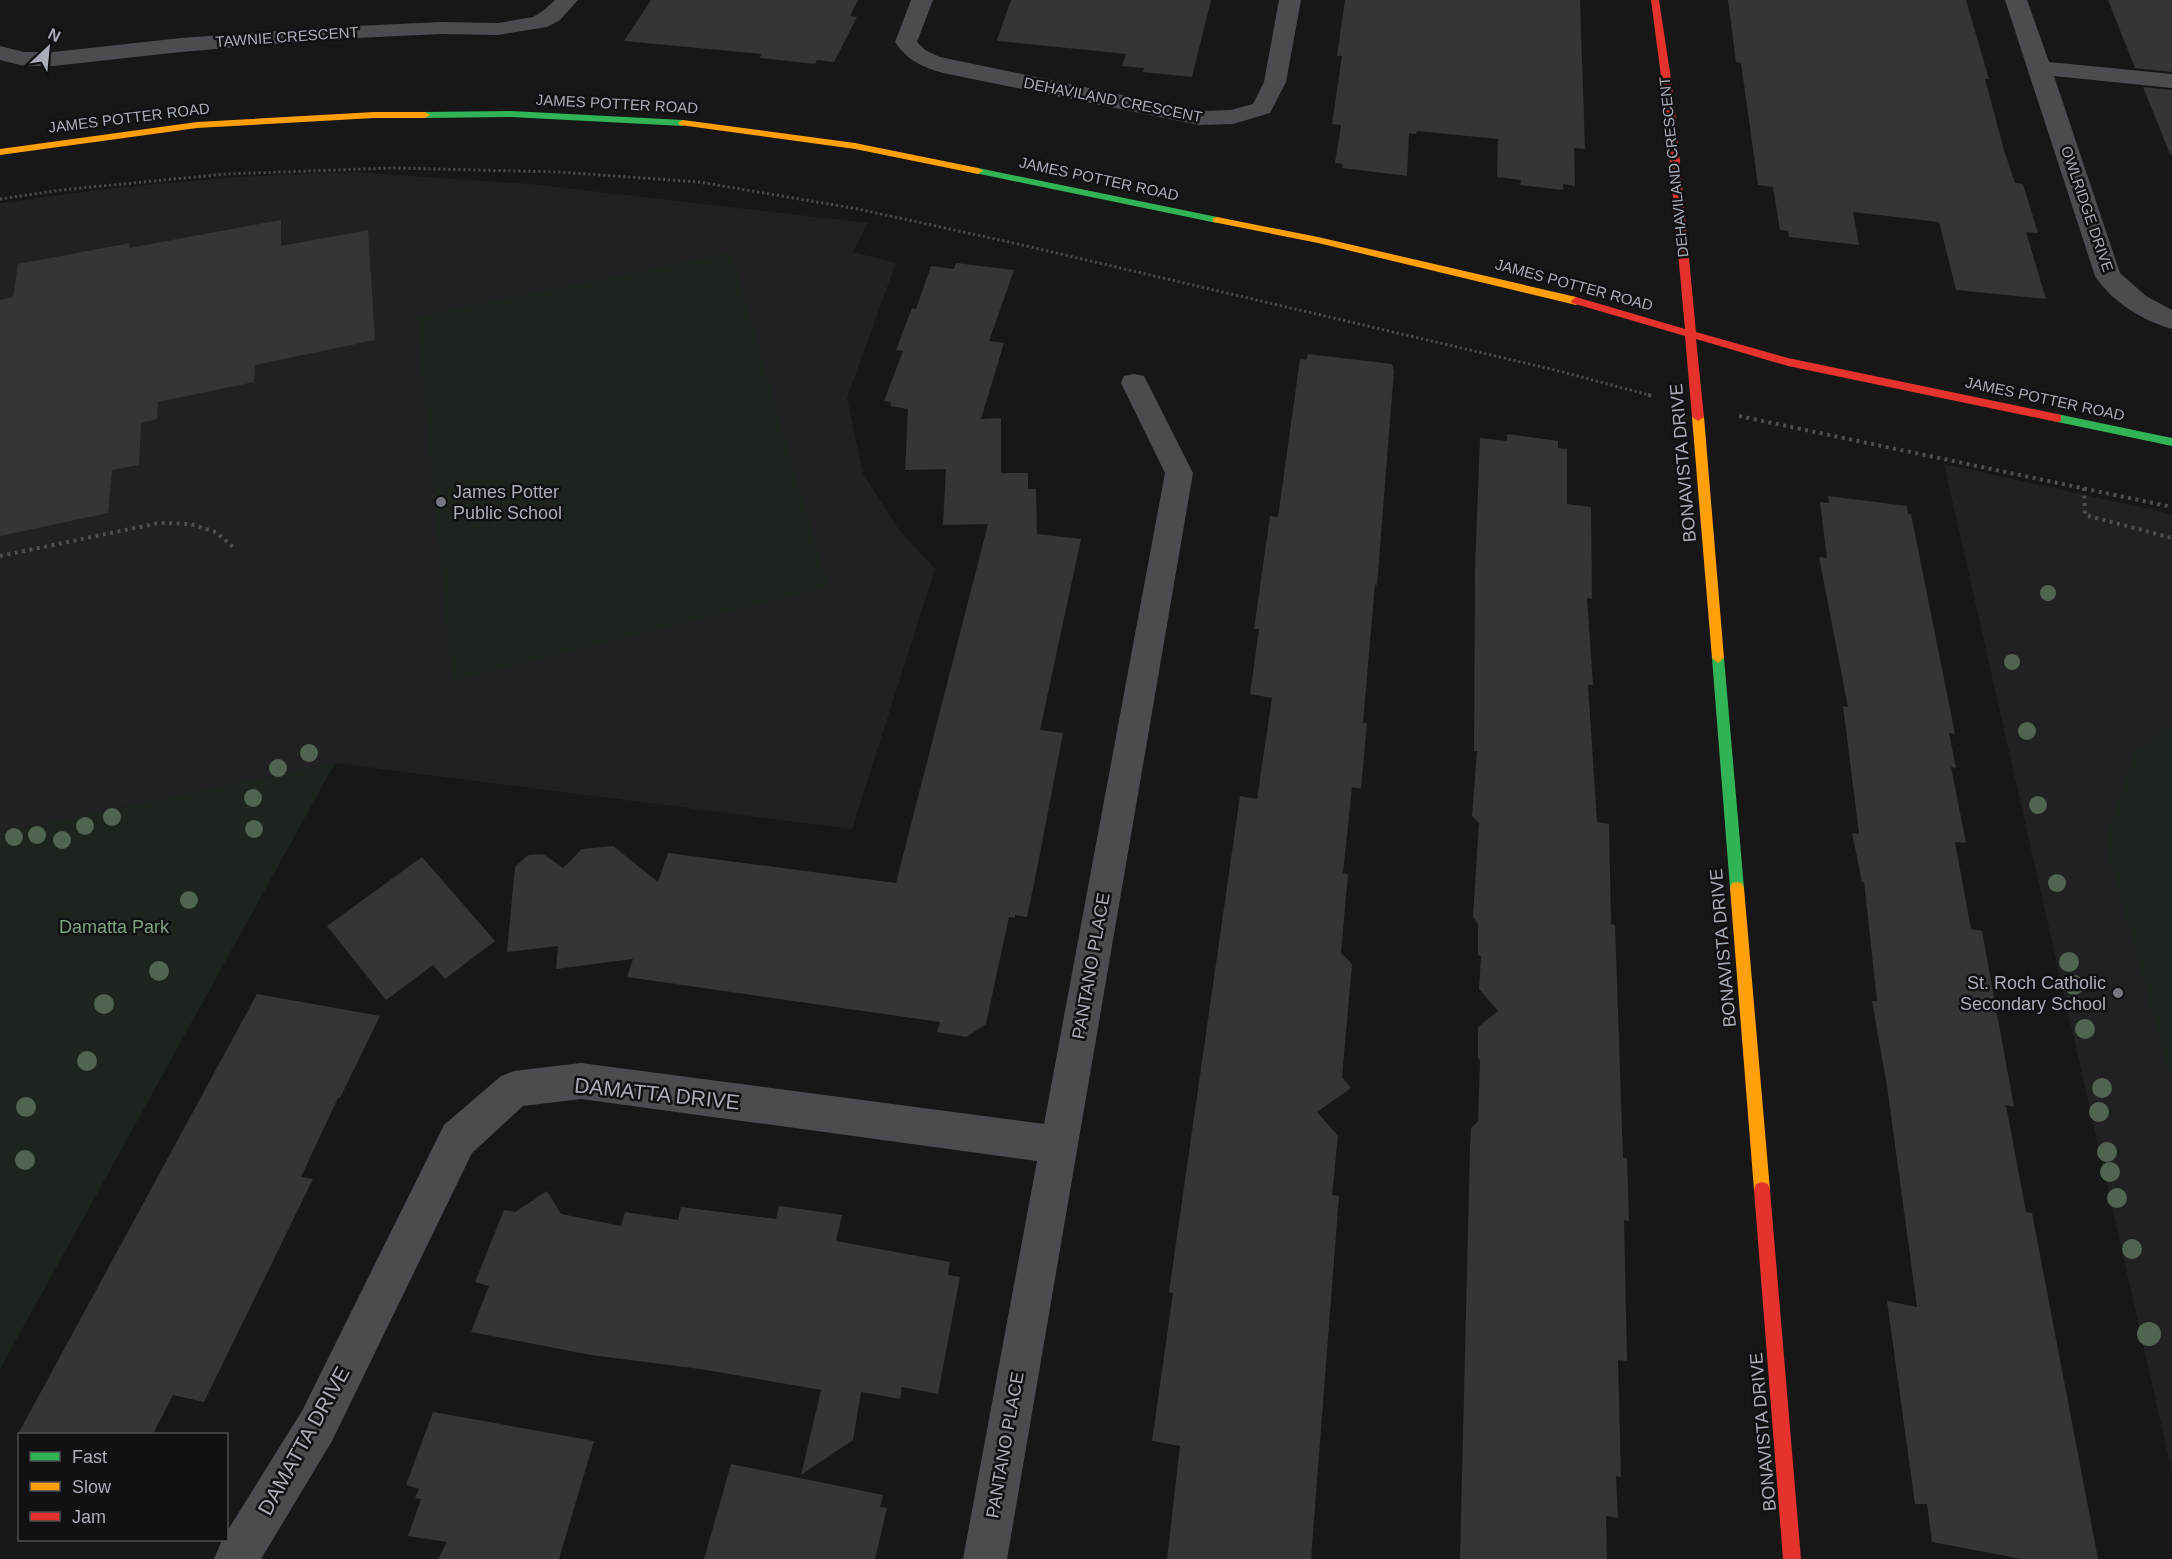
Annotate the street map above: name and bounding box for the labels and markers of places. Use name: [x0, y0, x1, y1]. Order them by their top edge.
place label: James Potter Public School: [453, 482, 562, 523]
marker: James Potter Public School: [434, 495, 448, 509]
place label: St. Roch Catholic Secondary School: [1960, 973, 2106, 1014]
marker: St. Roch Catholic Secondary School: [2111, 986, 2125, 1000]

